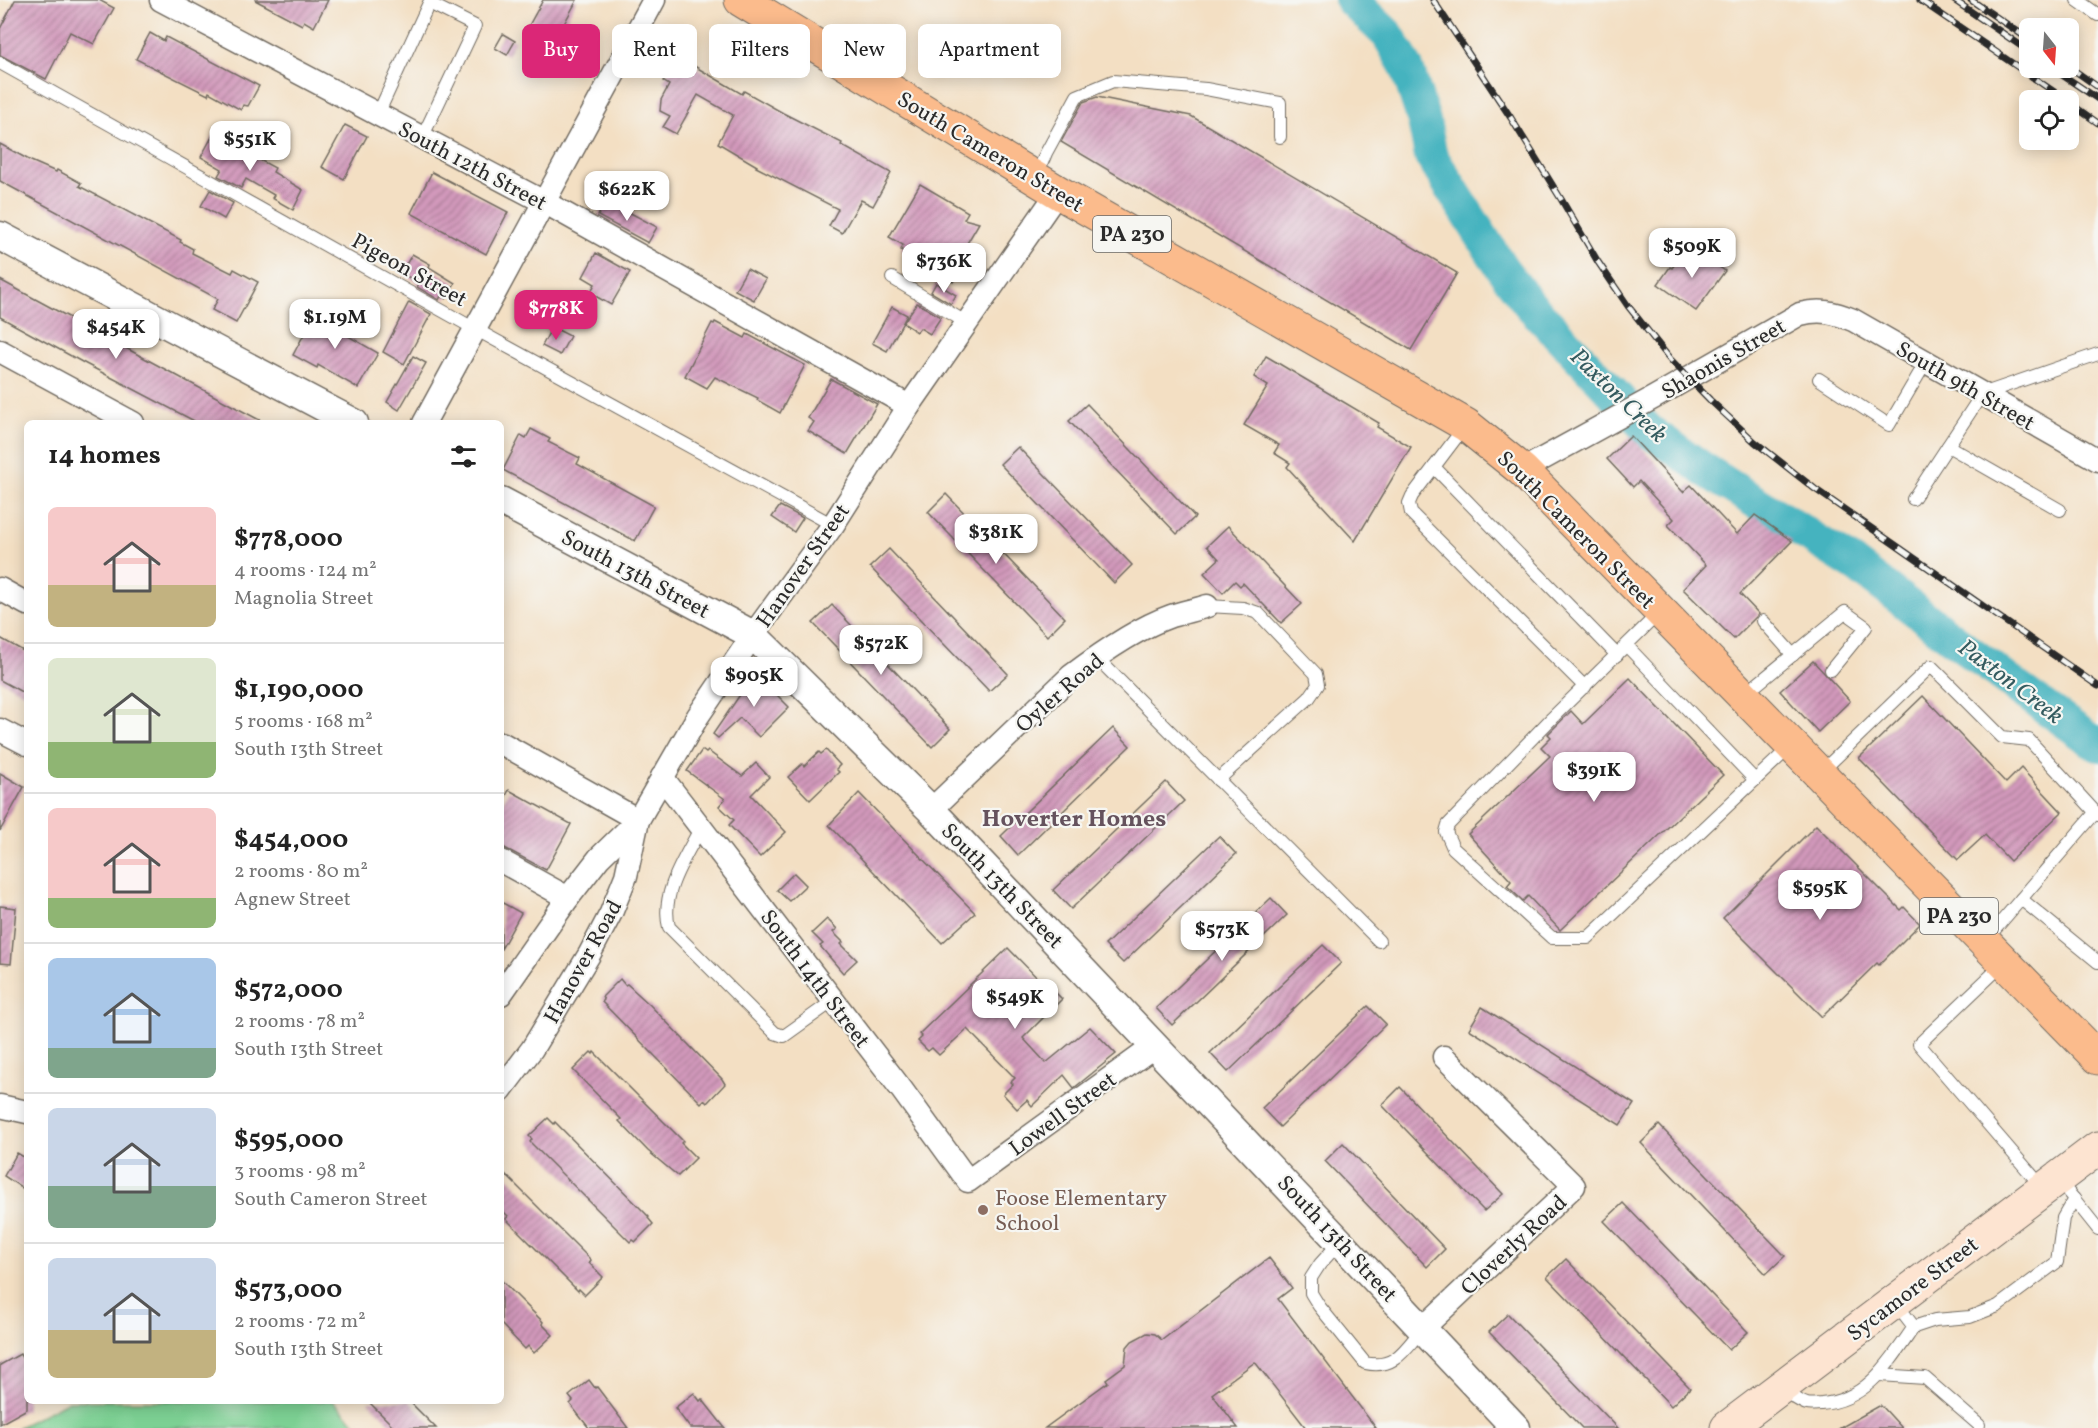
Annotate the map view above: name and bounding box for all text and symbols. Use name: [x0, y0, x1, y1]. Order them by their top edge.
north arrow: [2019, 18, 2079, 78]
map controls: [2019, 18, 2079, 150]
chip: Buy: [522, 24, 600, 78]
chip: Rent: [612, 24, 697, 78]
chip: Filters: [709, 24, 810, 78]
chip: New: [822, 24, 906, 78]
chip: Apartment: [918, 24, 1061, 78]
street label: South Cameron Street: [891, 85, 1089, 221]
button: locate: [2019, 90, 2079, 150]
street label: South 12th Street: [392, 115, 552, 220]
pin: $551K: [208, 121, 292, 172]
text: $551K: [224, 126, 276, 154]
pin: $622K: [585, 171, 669, 222]
text: $622K: [598, 176, 656, 204]
road number: PA 230: [1093, 216, 1171, 252]
street label: Pigeon Street: [345, 227, 473, 316]
pin: $509K: [1650, 228, 1734, 279]
text: $509K: [1663, 233, 1721, 261]
pin: $736K: [902, 243, 986, 294]
text: $736K: [916, 248, 972, 276]
pin: $778K: [514, 290, 598, 341]
text: $778K: [528, 295, 584, 323]
pin: $1.19M: [286, 299, 384, 350]
text: $1.19M: [303, 304, 367, 332]
pin: $454K: [74, 309, 158, 360]
street label: Shaonis Street: [1656, 312, 1792, 408]
text: $454K: [86, 314, 146, 342]
street label: South 9th Street: [1890, 335, 2040, 440]
water label: Paxton Creek: [1561, 341, 1674, 452]
text: 14 homes: [48, 438, 161, 474]
icon: filters: [447, 440, 480, 473]
street label: South Cameron Street: [1489, 445, 1662, 617]
street label: Hanover Street: [750, 498, 859, 635]
pin: $381K: [954, 514, 1038, 565]
text: $381K: [969, 519, 1023, 547]
text: $778,000: [234, 521, 343, 557]
street label: South 13th Street: [555, 523, 715, 628]
icon: home: [96, 531, 168, 603]
text: 4 rooms · 124 m²: [234, 557, 377, 585]
text: Magnolia Street: [234, 585, 374, 613]
pin: $572K: [839, 625, 923, 676]
text: $572K: [853, 630, 909, 658]
water label: Paxton Creek: [1950, 632, 2069, 733]
street label: Oyler Road: [1010, 647, 1112, 741]
pin: $905K: [712, 657, 796, 708]
text: $905K: [725, 662, 783, 690]
text: $1,190,000: [234, 672, 364, 708]
icon: home: [96, 682, 168, 754]
text: 5 rooms · 168 m²: [234, 708, 373, 736]
text: South 13th Street: [234, 736, 383, 764]
pin: $391K: [1552, 752, 1636, 803]
text: $391K: [1567, 757, 1621, 785]
district label: Hoverter Homes: [982, 803, 1166, 837]
street label: South 13th Street: [933, 817, 1070, 957]
text: $454,000: [234, 822, 348, 858]
icon: home: [96, 832, 168, 904]
text: 2 rooms · 80 m²: [234, 858, 368, 886]
pin: $595K: [1778, 870, 1862, 921]
text: $595K: [1792, 875, 1848, 903]
text: Agnew Street: [234, 886, 351, 914]
street label: Hanover Road: [537, 895, 631, 1030]
road number: PA 230: [1920, 898, 1998, 934]
street label: South 14th Street: [752, 904, 877, 1055]
pin: $573K: [1180, 911, 1264, 962]
text: $573K: [1195, 916, 1249, 944]
text: $572,000: [234, 972, 343, 1008]
pin: $549K: [973, 979, 1057, 1030]
icon: home: [96, 982, 168, 1054]
text: $549K: [986, 984, 1044, 1012]
text: 2 rooms · 78 m²: [234, 1008, 365, 1036]
text: South 13th Street: [234, 1036, 383, 1064]
street label: Lowell Street: [1003, 1065, 1124, 1165]
text: $595,000: [234, 1122, 344, 1158]
icon: home: [96, 1132, 168, 1204]
text: 3 rooms · 98 m²: [234, 1158, 366, 1186]
street label: South 13th Street: [1269, 1169, 1404, 1311]
place label: Foose Elementary School: [995, 1184, 1167, 1240]
text: South Cameron Street: [234, 1186, 427, 1214]
street label: Cloverly Road: [1455, 1188, 1575, 1303]
marker: Foose Elementary School: [976, 1203, 990, 1217]
street label: Sycamore Street: [1841, 1230, 1986, 1350]
text: $573,000: [234, 1272, 342, 1308]
icon: home: [96, 1282, 168, 1354]
text: 2 rooms · 72 m²: [234, 1308, 366, 1336]
text: South 13th Street: [234, 1336, 383, 1364]

